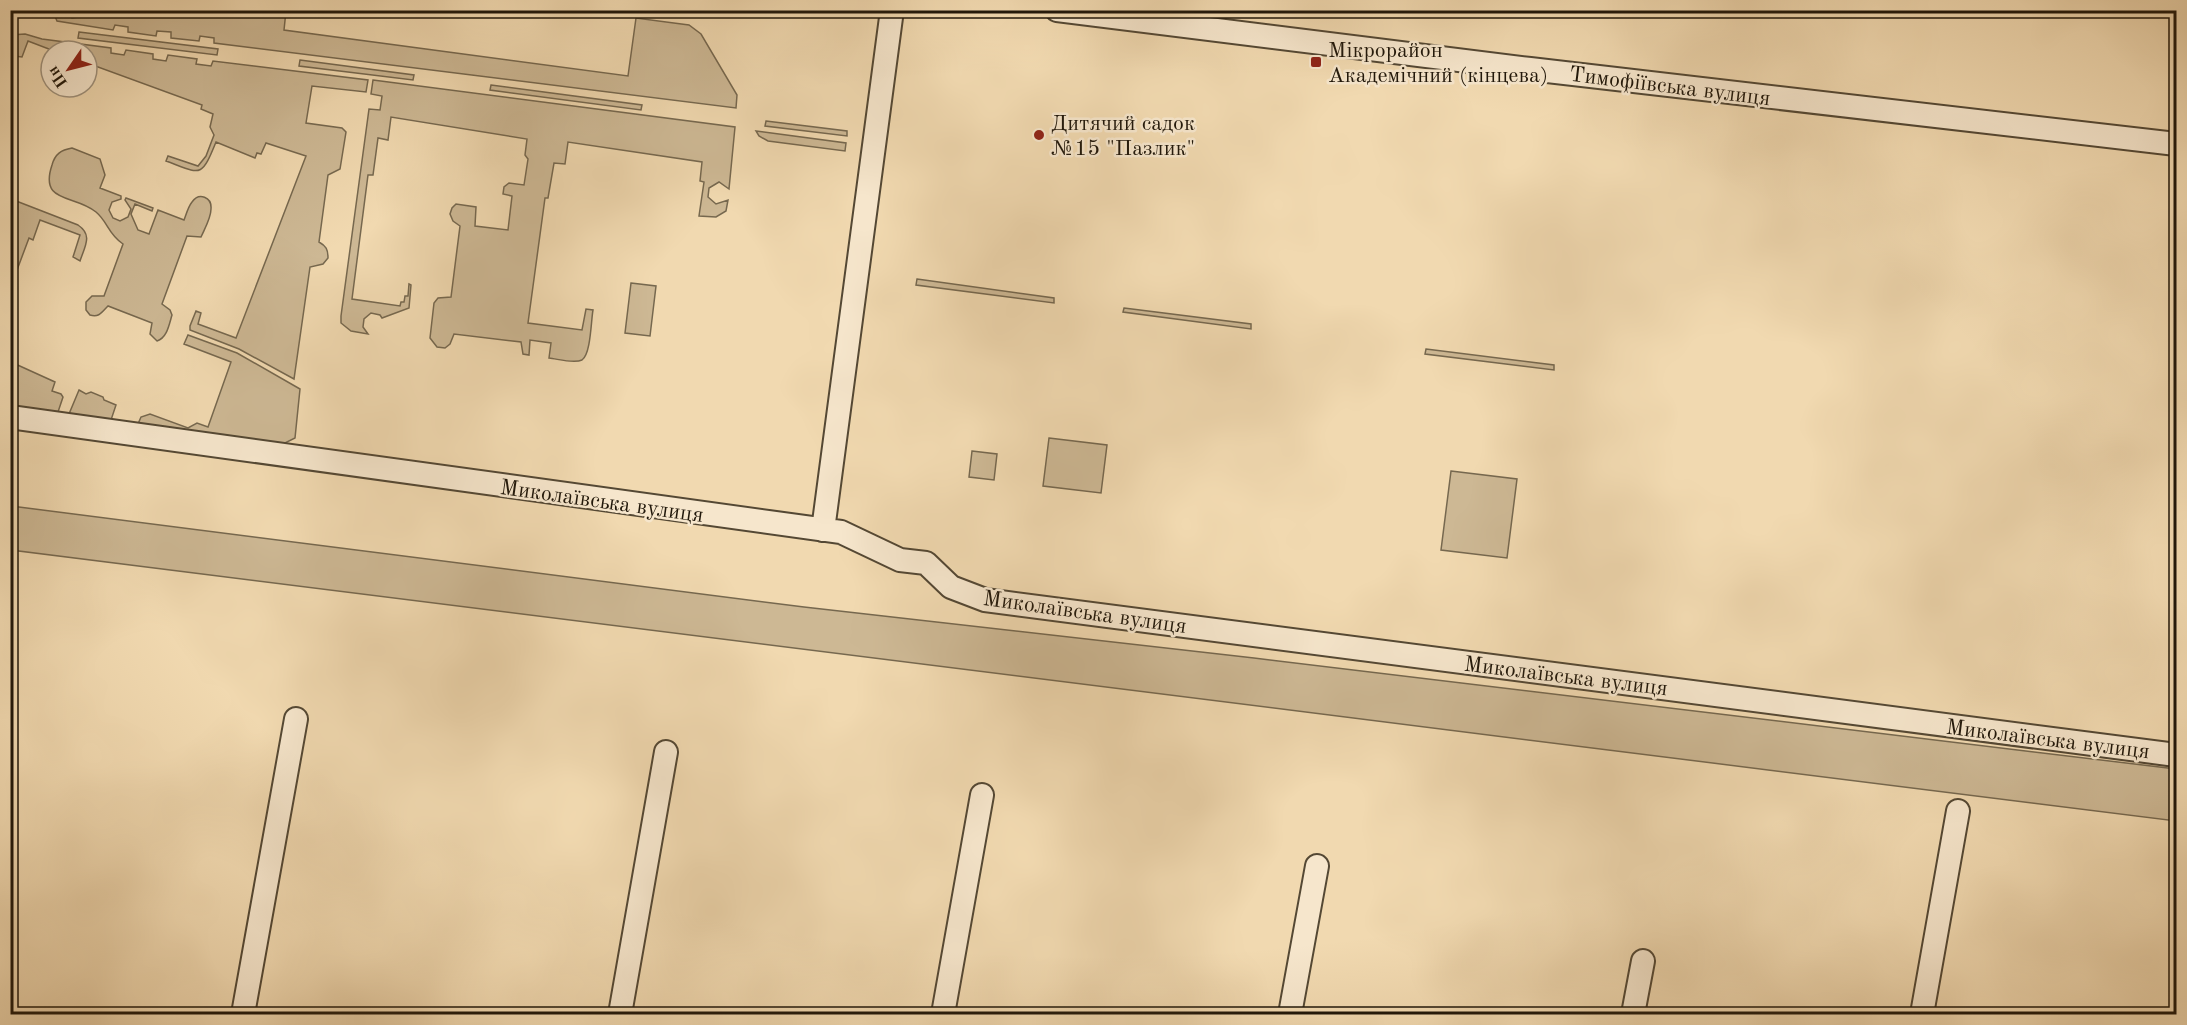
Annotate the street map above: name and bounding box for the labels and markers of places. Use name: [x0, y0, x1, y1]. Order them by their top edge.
place label: Мікрорайон Академічний (кінцева): [1328, 40, 1548, 87]
marker: Мікрорайон Академічний (кінцева): [1309, 55, 1323, 69]
place label: Дитячий садок №15 "Пазлик": [1051, 113, 1195, 160]
marker: Дитячий садок №15 "Пазлик": [1032, 128, 1046, 142]

